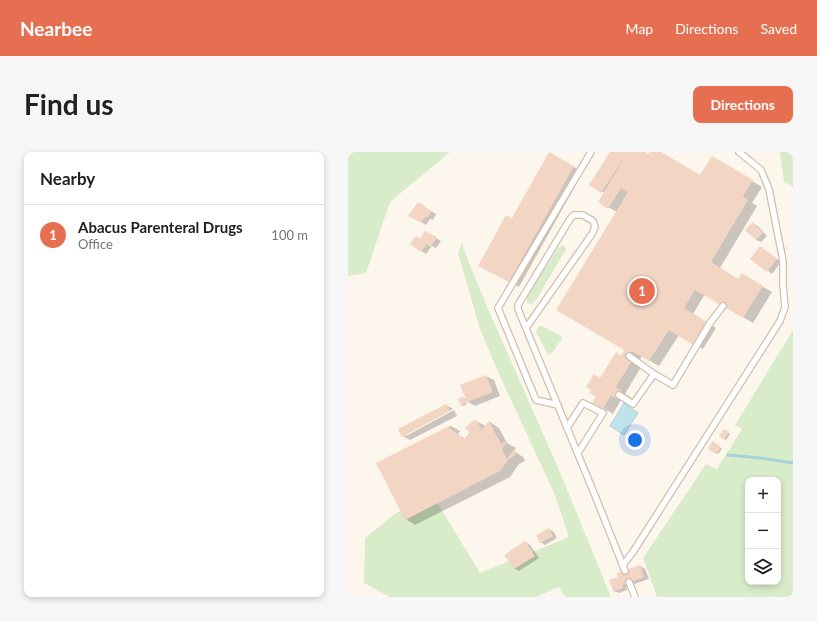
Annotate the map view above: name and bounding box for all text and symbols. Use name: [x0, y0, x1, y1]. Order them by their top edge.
text: Nearbee: [20, 17, 92, 40]
text: Map: [626, 20, 653, 37]
text: Directions: [675, 20, 738, 37]
text: Saved: [760, 20, 797, 37]
button: Directions: [693, 86, 793, 123]
text: Find us: [24, 87, 114, 121]
text: Nearby: [40, 168, 95, 189]
text: Abacus Parenteral Drugs: [78, 218, 243, 236]
text: 1: [49, 227, 57, 243]
text: 100 m: [271, 227, 308, 243]
text: Office: [78, 236, 113, 252]
pin: 1: [629, 276, 655, 306]
your location: [625, 430, 645, 450]
map controls: [745, 477, 781, 585]
button: +: [745, 477, 781, 513]
button: −: [745, 513, 781, 549]
button: layers: [745, 549, 781, 585]

